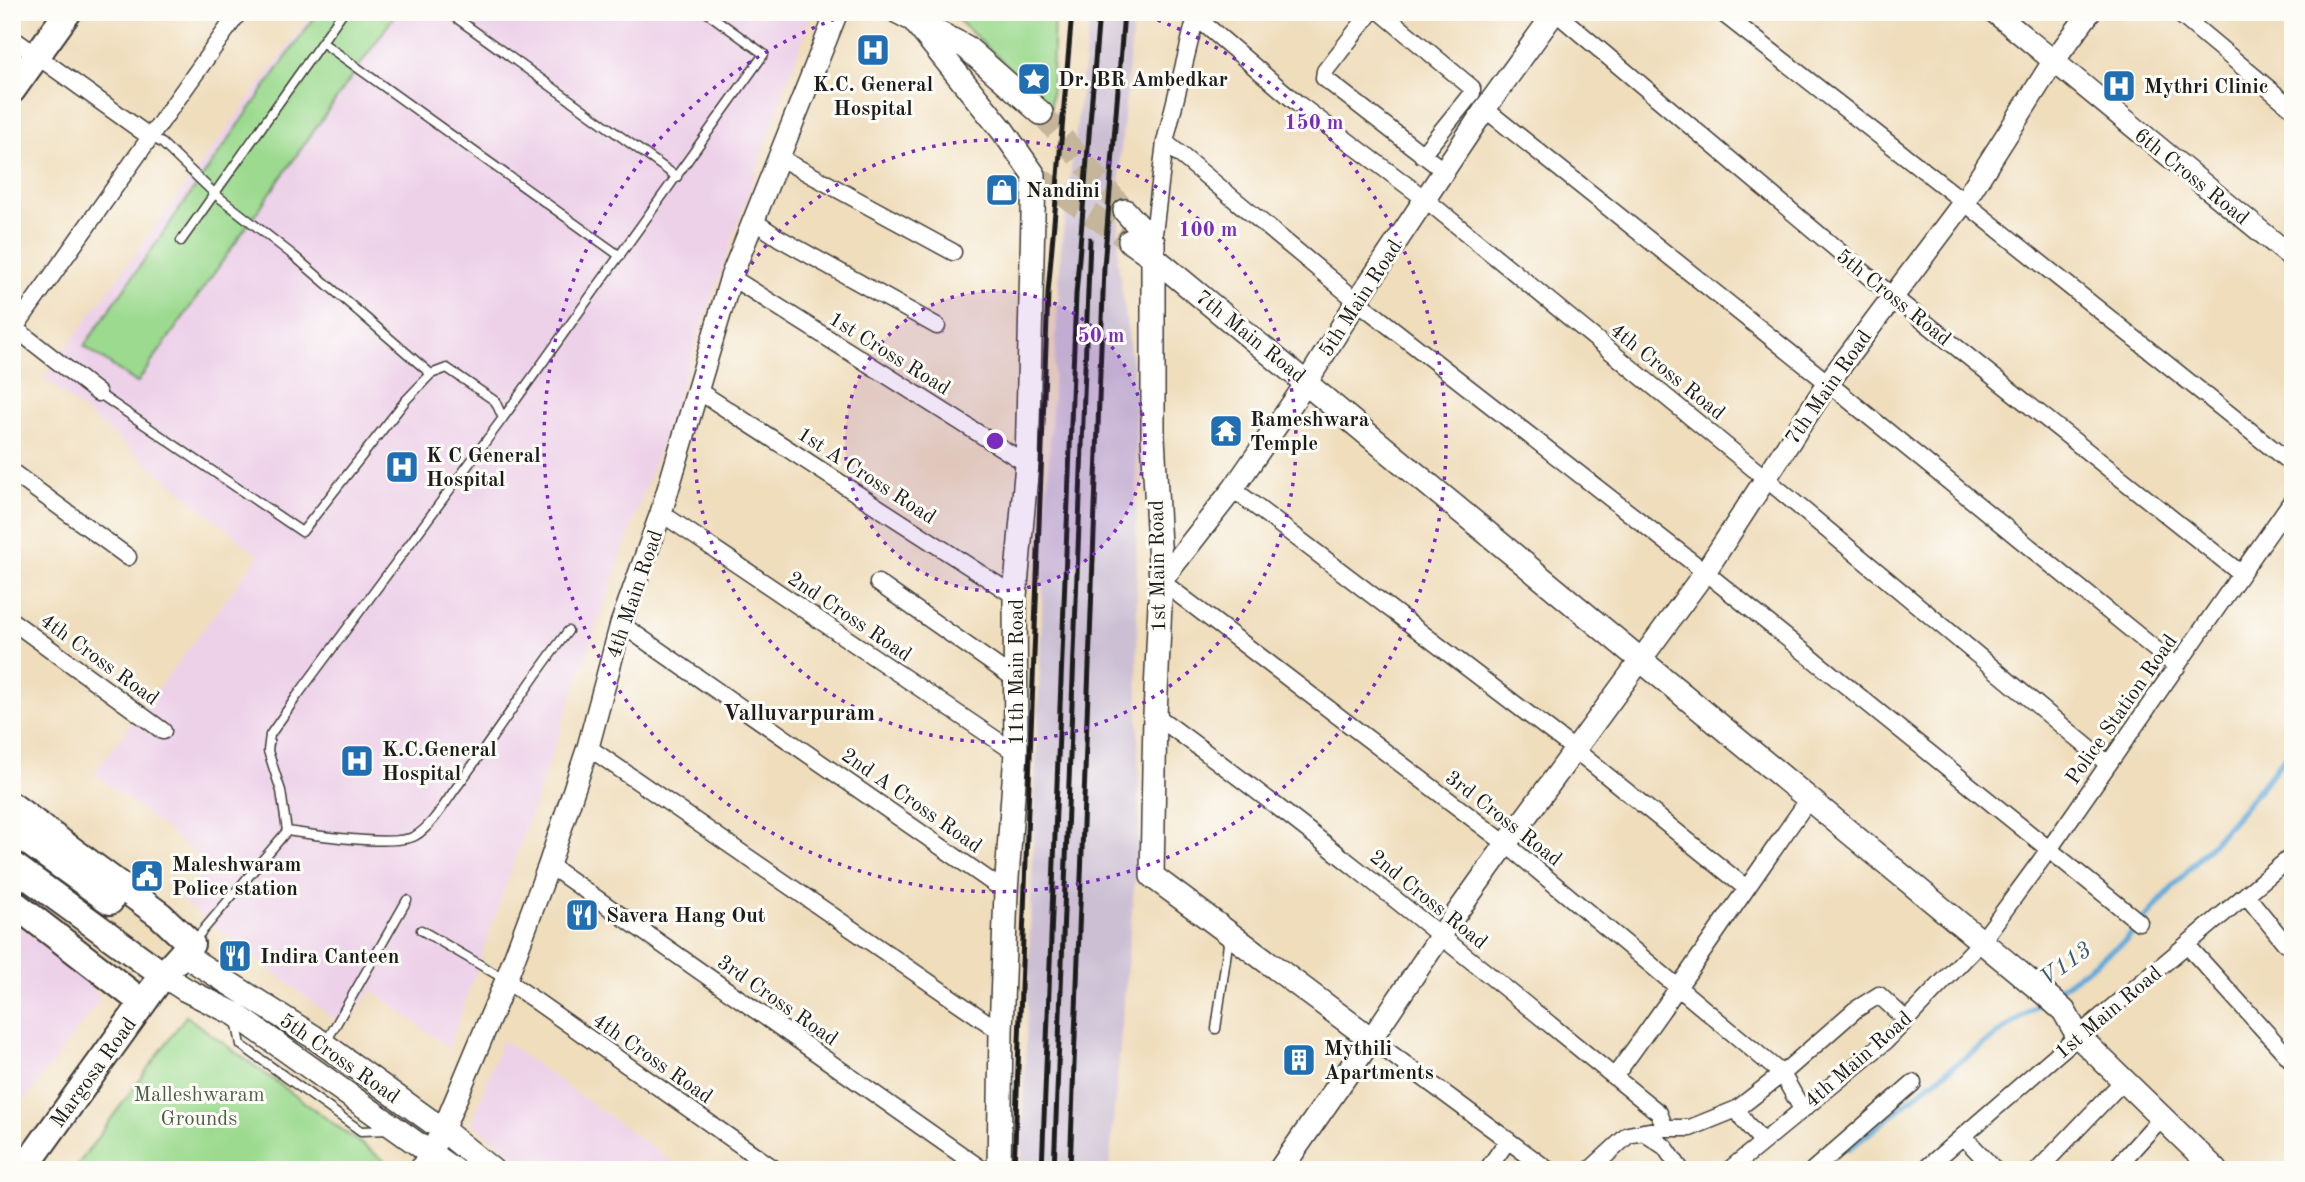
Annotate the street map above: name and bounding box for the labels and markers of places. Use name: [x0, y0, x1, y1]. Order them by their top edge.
hospital icon: K.C. General Hospital: [854, 31, 892, 69]
place icon: Dr. BR Ambedkar: [1015, 60, 1053, 98]
hospital icon: Mythri Clinic: [2100, 67, 2138, 105]
place label: Dr. BR Ambedkar: [1058, 70, 1228, 91]
place label: K.C. General Hospital: [813, 75, 933, 120]
place label: Mythri Clinic: [2144, 77, 2269, 98]
shop icon: Nandini: [983, 171, 1021, 209]
place label: Nandini: [1026, 181, 1100, 202]
place label: Rameshwara Temple: [1250, 410, 1370, 455]
temple icon: Rameshwara Temple: [1207, 412, 1245, 450]
centre of rings: [983, 429, 1007, 453]
place label: K C General Hospital: [426, 446, 541, 491]
hospital icon: K C General Hospital: [383, 448, 421, 486]
place label: K.C.General Hospital: [382, 740, 497, 785]
hospital icon: K.C.General Hospital: [338, 742, 376, 780]
place label: Maleshwaram Police station: [172, 855, 301, 900]
public building icon: Maleshwaram Police station: [128, 857, 166, 895]
restaurant icon: Savera Hang Out: [563, 896, 601, 934]
place label: Savera Hang Out: [606, 906, 766, 927]
restaurant icon: Indira Canteen: [216, 937, 254, 975]
place label: Indira Canteen: [260, 947, 399, 968]
place label: Mythili Apartments: [1324, 1039, 1434, 1084]
building icon: Mythili Apartments: [1280, 1041, 1318, 1079]

